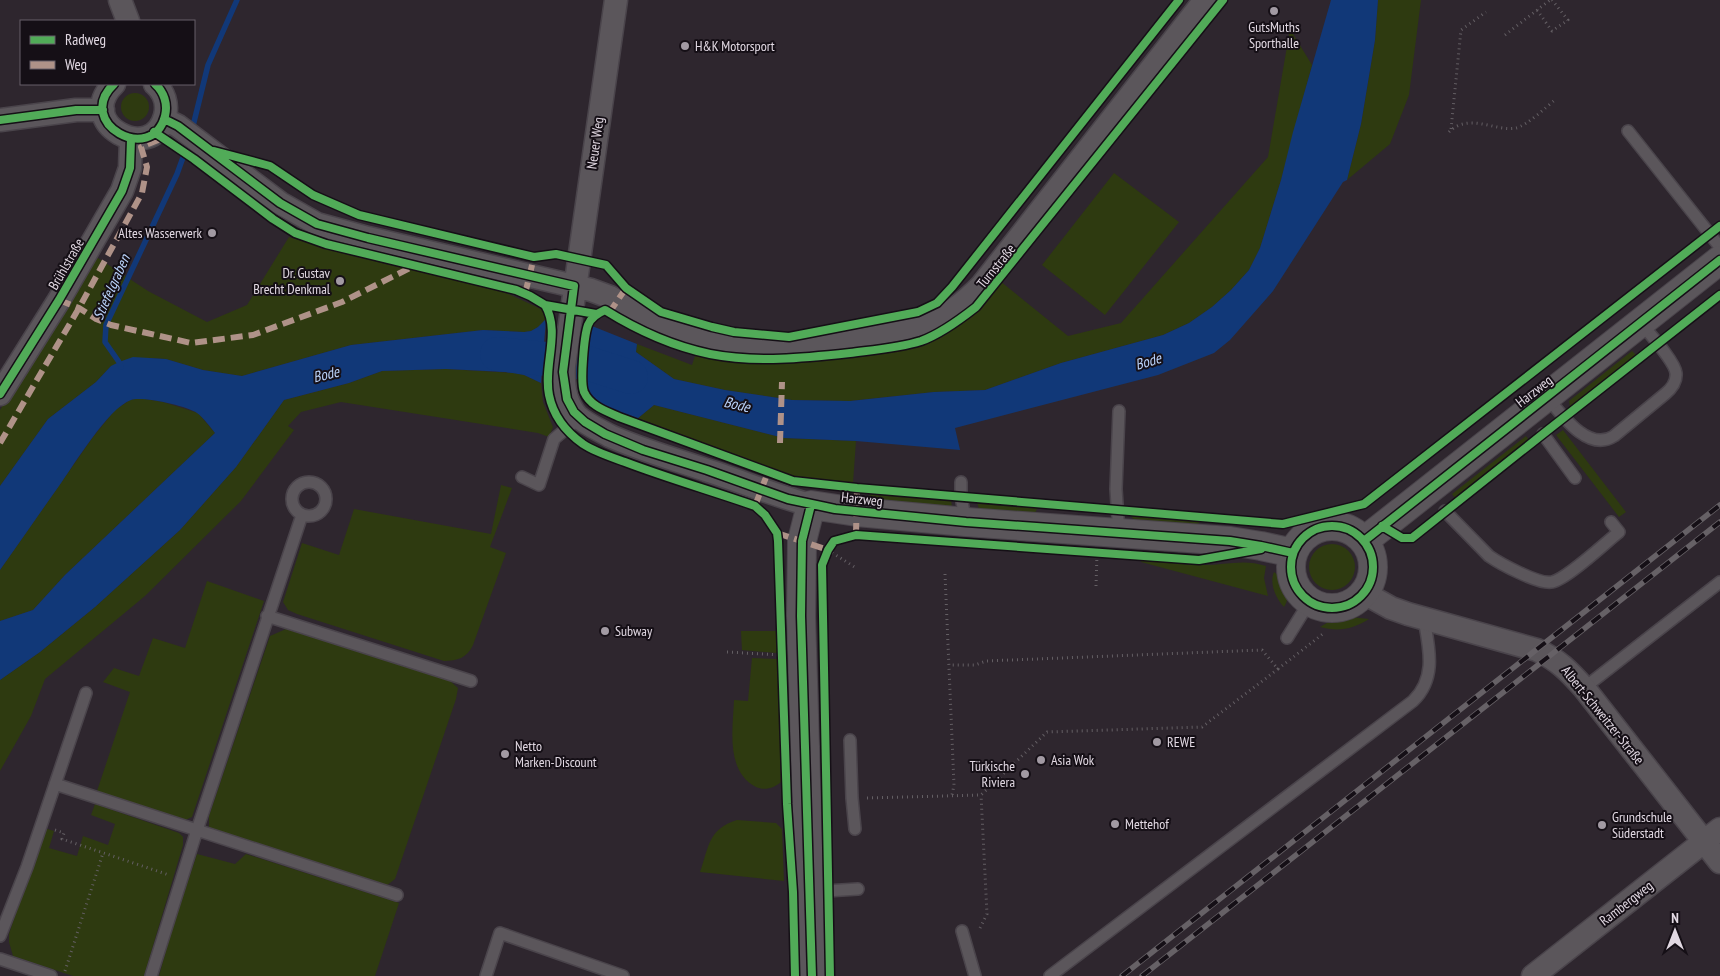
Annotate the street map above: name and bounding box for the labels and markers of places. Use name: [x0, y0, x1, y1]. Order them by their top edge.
marker: GutsMuths Sporthalle: [1268, 5, 1280, 17]
place label: GutsMuths Sporthalle: [1248, 18, 1300, 52]
place label: H&K Motorsport: [695, 37, 775, 55]
marker: H&K Motorsport: [679, 40, 691, 52]
place label: Altes Wasserwerk: [118, 224, 203, 242]
marker: Altes Wasserwerk: [206, 227, 218, 239]
place label: Dr. Gustav Brecht Denkmal: [253, 264, 331, 298]
marker: Dr. Gustav Brecht Denkmal: [334, 275, 346, 287]
place label: Subway: [615, 622, 653, 640]
marker: Subway: [599, 625, 611, 637]
place label: REWE: [1167, 733, 1195, 751]
marker: REWE: [1151, 736, 1163, 748]
place label: Netto Marken-Discount: [515, 737, 597, 771]
marker: Netto Marken-Discount: [499, 748, 511, 760]
place label: Asia Wok: [1051, 751, 1095, 769]
marker: Asia Wok: [1035, 754, 1047, 766]
place label: Türkische Riviera: [970, 757, 1015, 791]
marker: Türkische Riviera: [1019, 768, 1031, 780]
place label: Grundschule Süderstadt: [1612, 808, 1672, 842]
place label: Mettehof: [1125, 815, 1169, 833]
marker: Mettehof: [1109, 818, 1121, 830]
marker: Grundschule Süderstadt: [1596, 819, 1608, 831]

